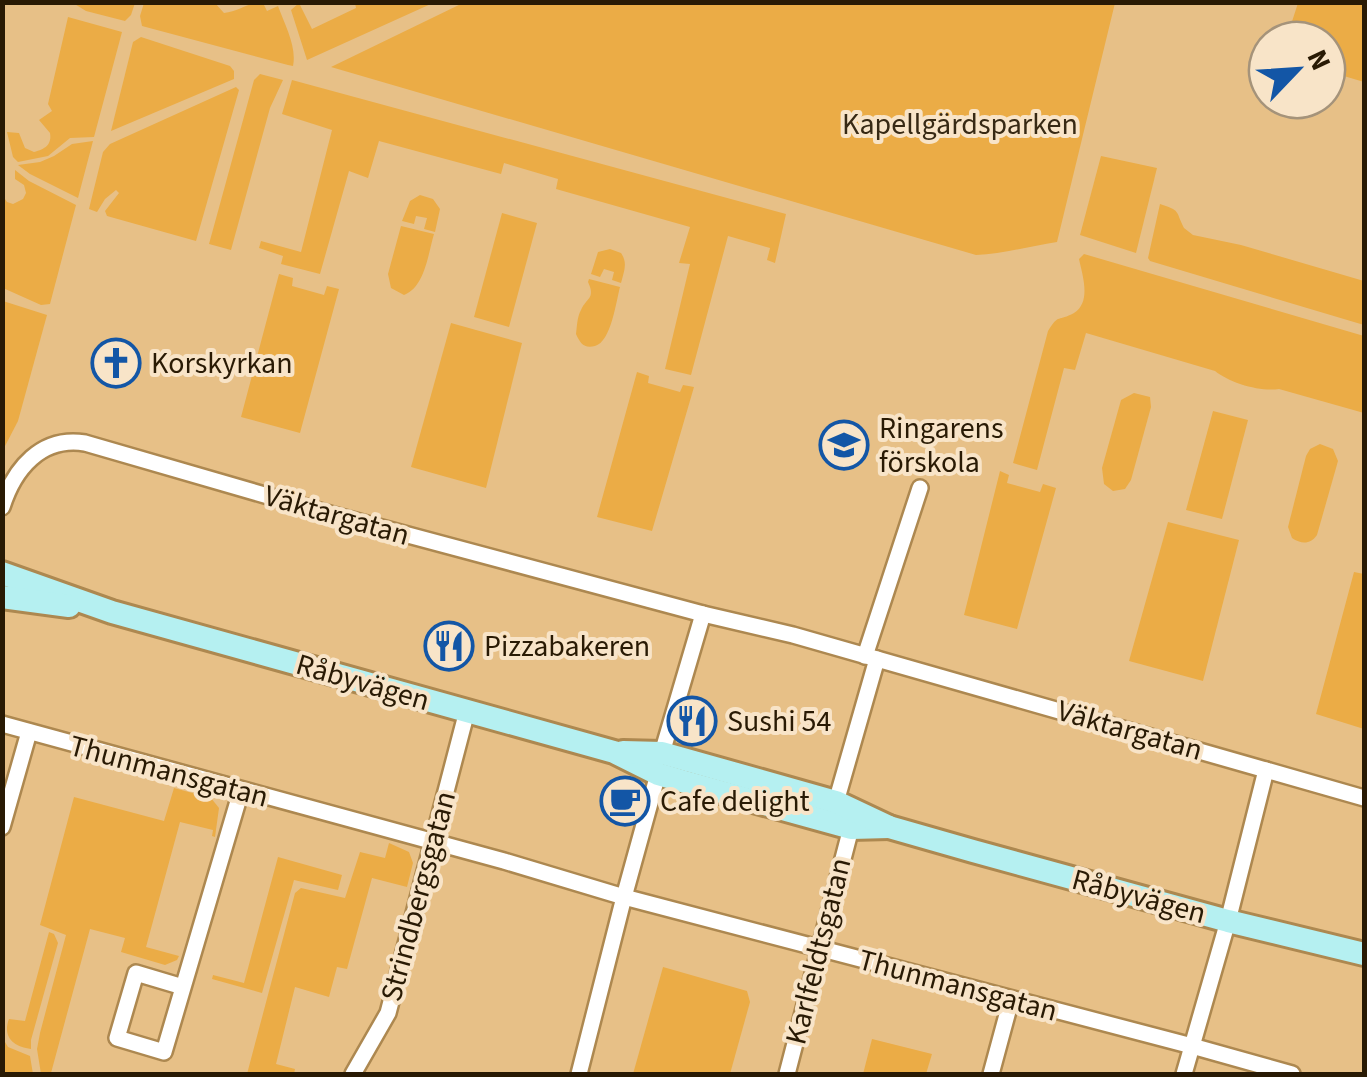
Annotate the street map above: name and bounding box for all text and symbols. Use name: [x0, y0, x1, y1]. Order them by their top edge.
north arrow: [1247, 20, 1347, 120]
text: N: [1297, 43, 1341, 77]
park label: Kapellgärdsparken: [842, 103, 1078, 146]
church icon: Korskyrkan: [90, 337, 142, 389]
place label: Korskyrkan: [151, 342, 293, 385]
place label: Ringarens förskola: [879, 407, 1004, 484]
school or university icon: Ringarens förskola: [818, 419, 870, 471]
street label: Väktargatan: [259, 474, 415, 557]
restaurant icon: Pizzabakeren: [423, 620, 475, 672]
place label: Pizzabakeren: [484, 625, 650, 668]
street label: Råbyvägen: [291, 643, 435, 722]
street label: Väktargatan: [1052, 689, 1208, 772]
restaurant icon: Sushi 54: [666, 695, 718, 747]
place label: Sushi 54: [727, 700, 832, 743]
street label: Thunmansgatan: [65, 724, 273, 819]
cafe icon: Cafe delight: [599, 775, 651, 827]
place label: Cafe delight: [660, 780, 810, 823]
street label: Strindbergsgatan: [370, 786, 467, 1006]
street label: Karlfeldtsgatan: [775, 853, 862, 1049]
street label: Råbyvägen: [1067, 858, 1211, 935]
street label: Thunmansgatan: [854, 938, 1062, 1033]

